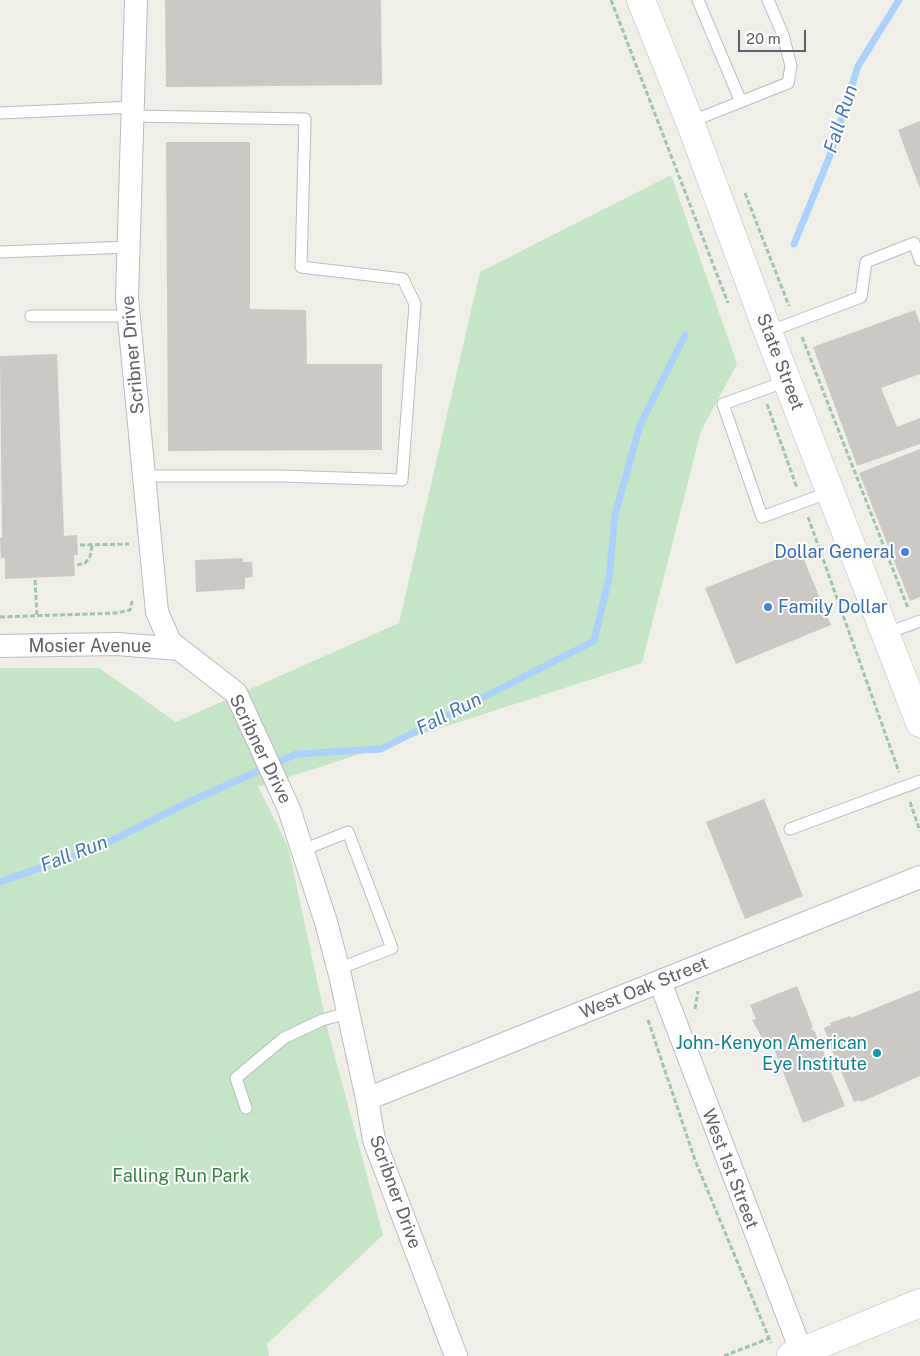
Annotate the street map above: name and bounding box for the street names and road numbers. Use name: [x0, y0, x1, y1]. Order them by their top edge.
street label: Scribner Drive: [117, 295, 149, 415]
street label: State Street: [752, 310, 808, 414]
street label: Mosier Avenue: [29, 635, 151, 657]
street label: Scribner Drive: [224, 691, 296, 807]
street label: West Oak Street: [577, 952, 711, 1024]
street label: West 1st Street: [697, 1106, 763, 1232]
street label: Scribner Drive: [364, 1132, 426, 1252]

